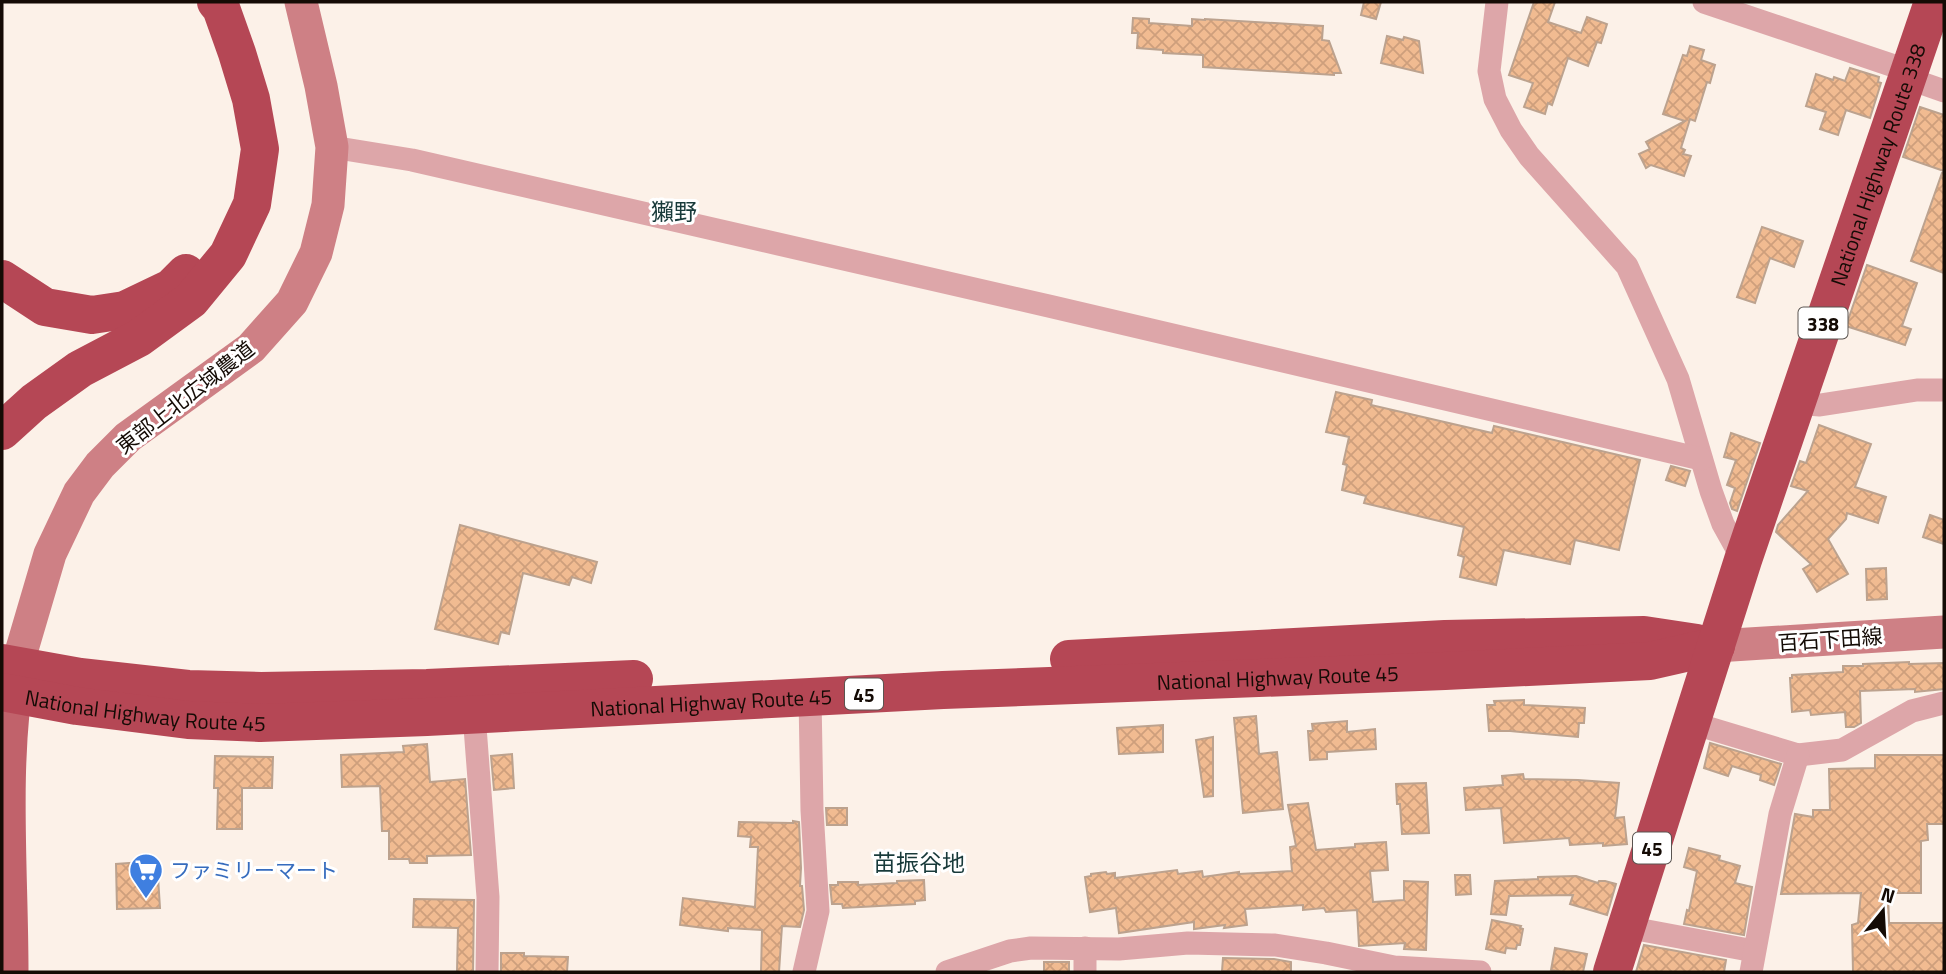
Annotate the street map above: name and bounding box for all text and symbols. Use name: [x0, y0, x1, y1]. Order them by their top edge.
street label: National Highway Route 338: [1822, 39, 1934, 290]
district label: 獺野: [651, 194, 697, 229]
road number: 338: [1798, 308, 1848, 338]
street label: 東部上北広域農道: [109, 333, 261, 461]
street label: 百石下田線: [1777, 619, 1883, 659]
street label: National Highway Route 45: [1156, 657, 1399, 698]
road number: 45: [845, 678, 883, 709]
street label: National Highway Route 45: [590, 680, 833, 724]
street label: National Highway Route 45: [23, 681, 266, 739]
road number: 45: [1633, 832, 1671, 863]
district label: 苗振谷地: [873, 845, 965, 880]
supermarket icon: ファミリーマート: [127, 851, 165, 900]
place label: ファミリーマート: [170, 854, 338, 886]
north arrow: [1848, 876, 1918, 946]
text: N: [1878, 879, 1899, 910]

